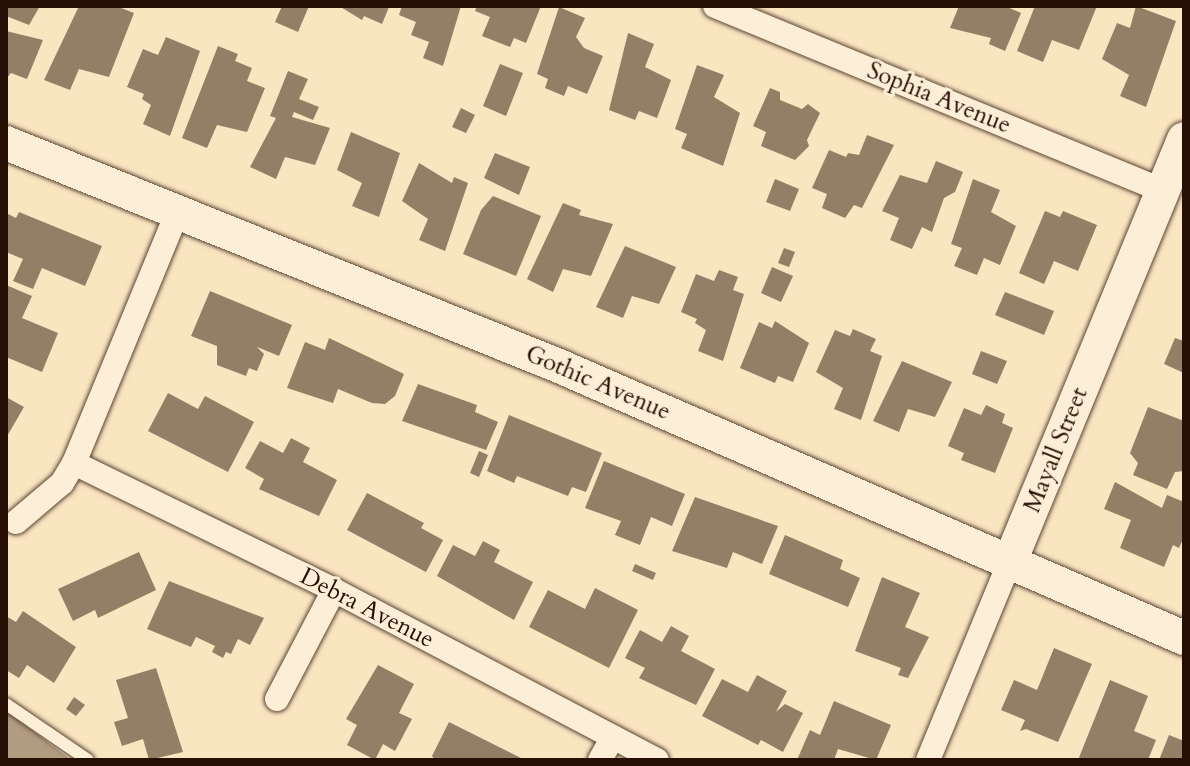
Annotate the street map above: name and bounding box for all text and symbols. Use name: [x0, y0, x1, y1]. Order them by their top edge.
street label: Sophia Avenue: [863, 56, 1015, 140]
street label: Gothic Avenue: [521, 340, 675, 426]
street label: Mayall Street: [1018, 383, 1094, 517]
street label: Debra Avenue: [295, 562, 439, 654]

